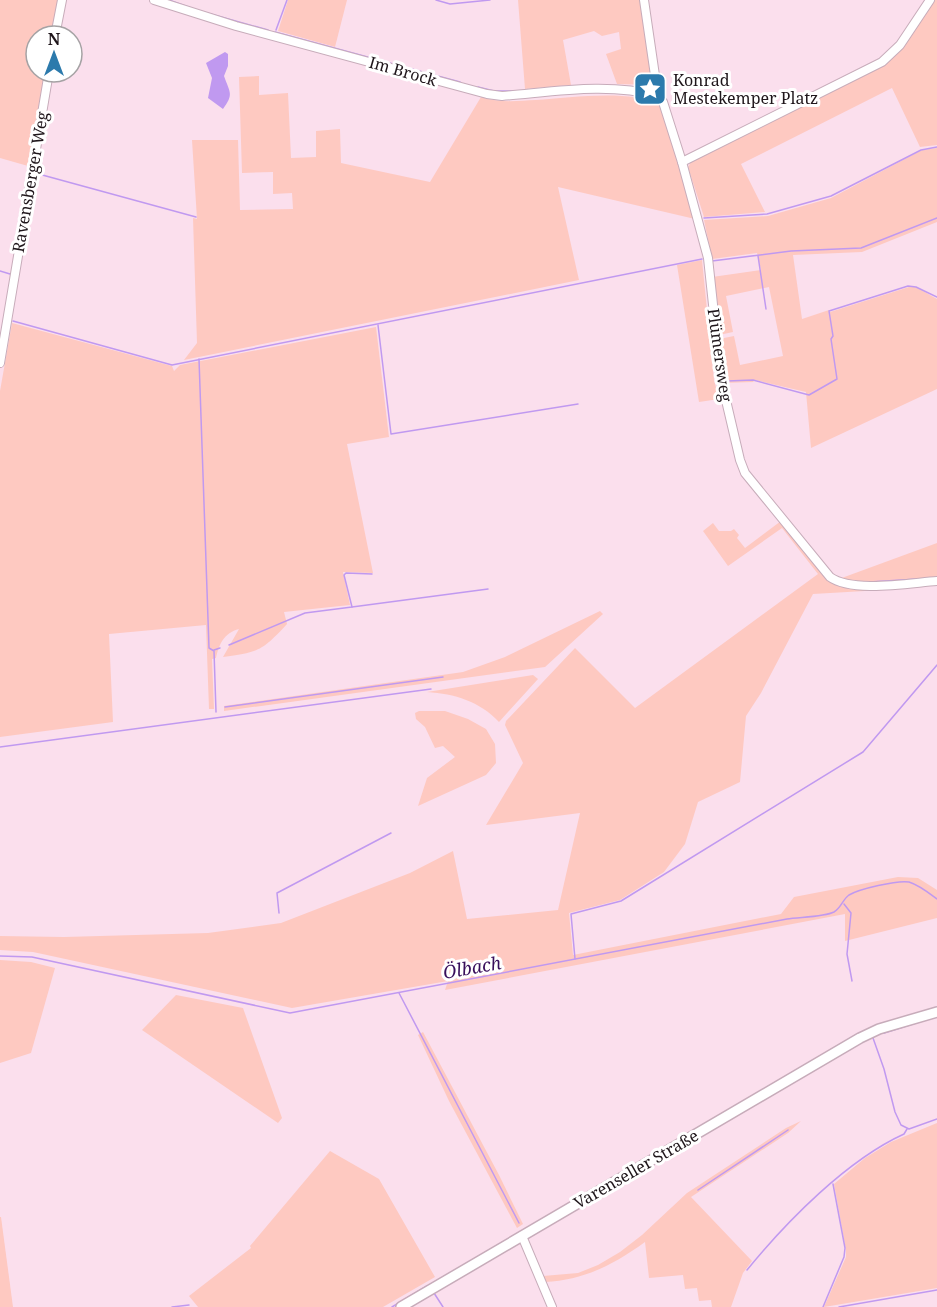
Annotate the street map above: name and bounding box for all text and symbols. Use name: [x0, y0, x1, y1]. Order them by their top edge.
north arrow: [24, 24, 84, 84]
text: N: [48, 28, 61, 50]
street label: Im Brock: [367, 51, 440, 91]
place label: Konrad Mestekemper Platz: [673, 69, 818, 109]
place icon: Konrad Mestekemper Platz: [632, 71, 668, 107]
street label: Ravensberger Weg: [7, 109, 53, 254]
street label: Plümersweg: [703, 307, 738, 404]
water label: Ölbach: [441, 950, 503, 984]
street label: Varenseller Straße: [570, 1124, 702, 1214]

